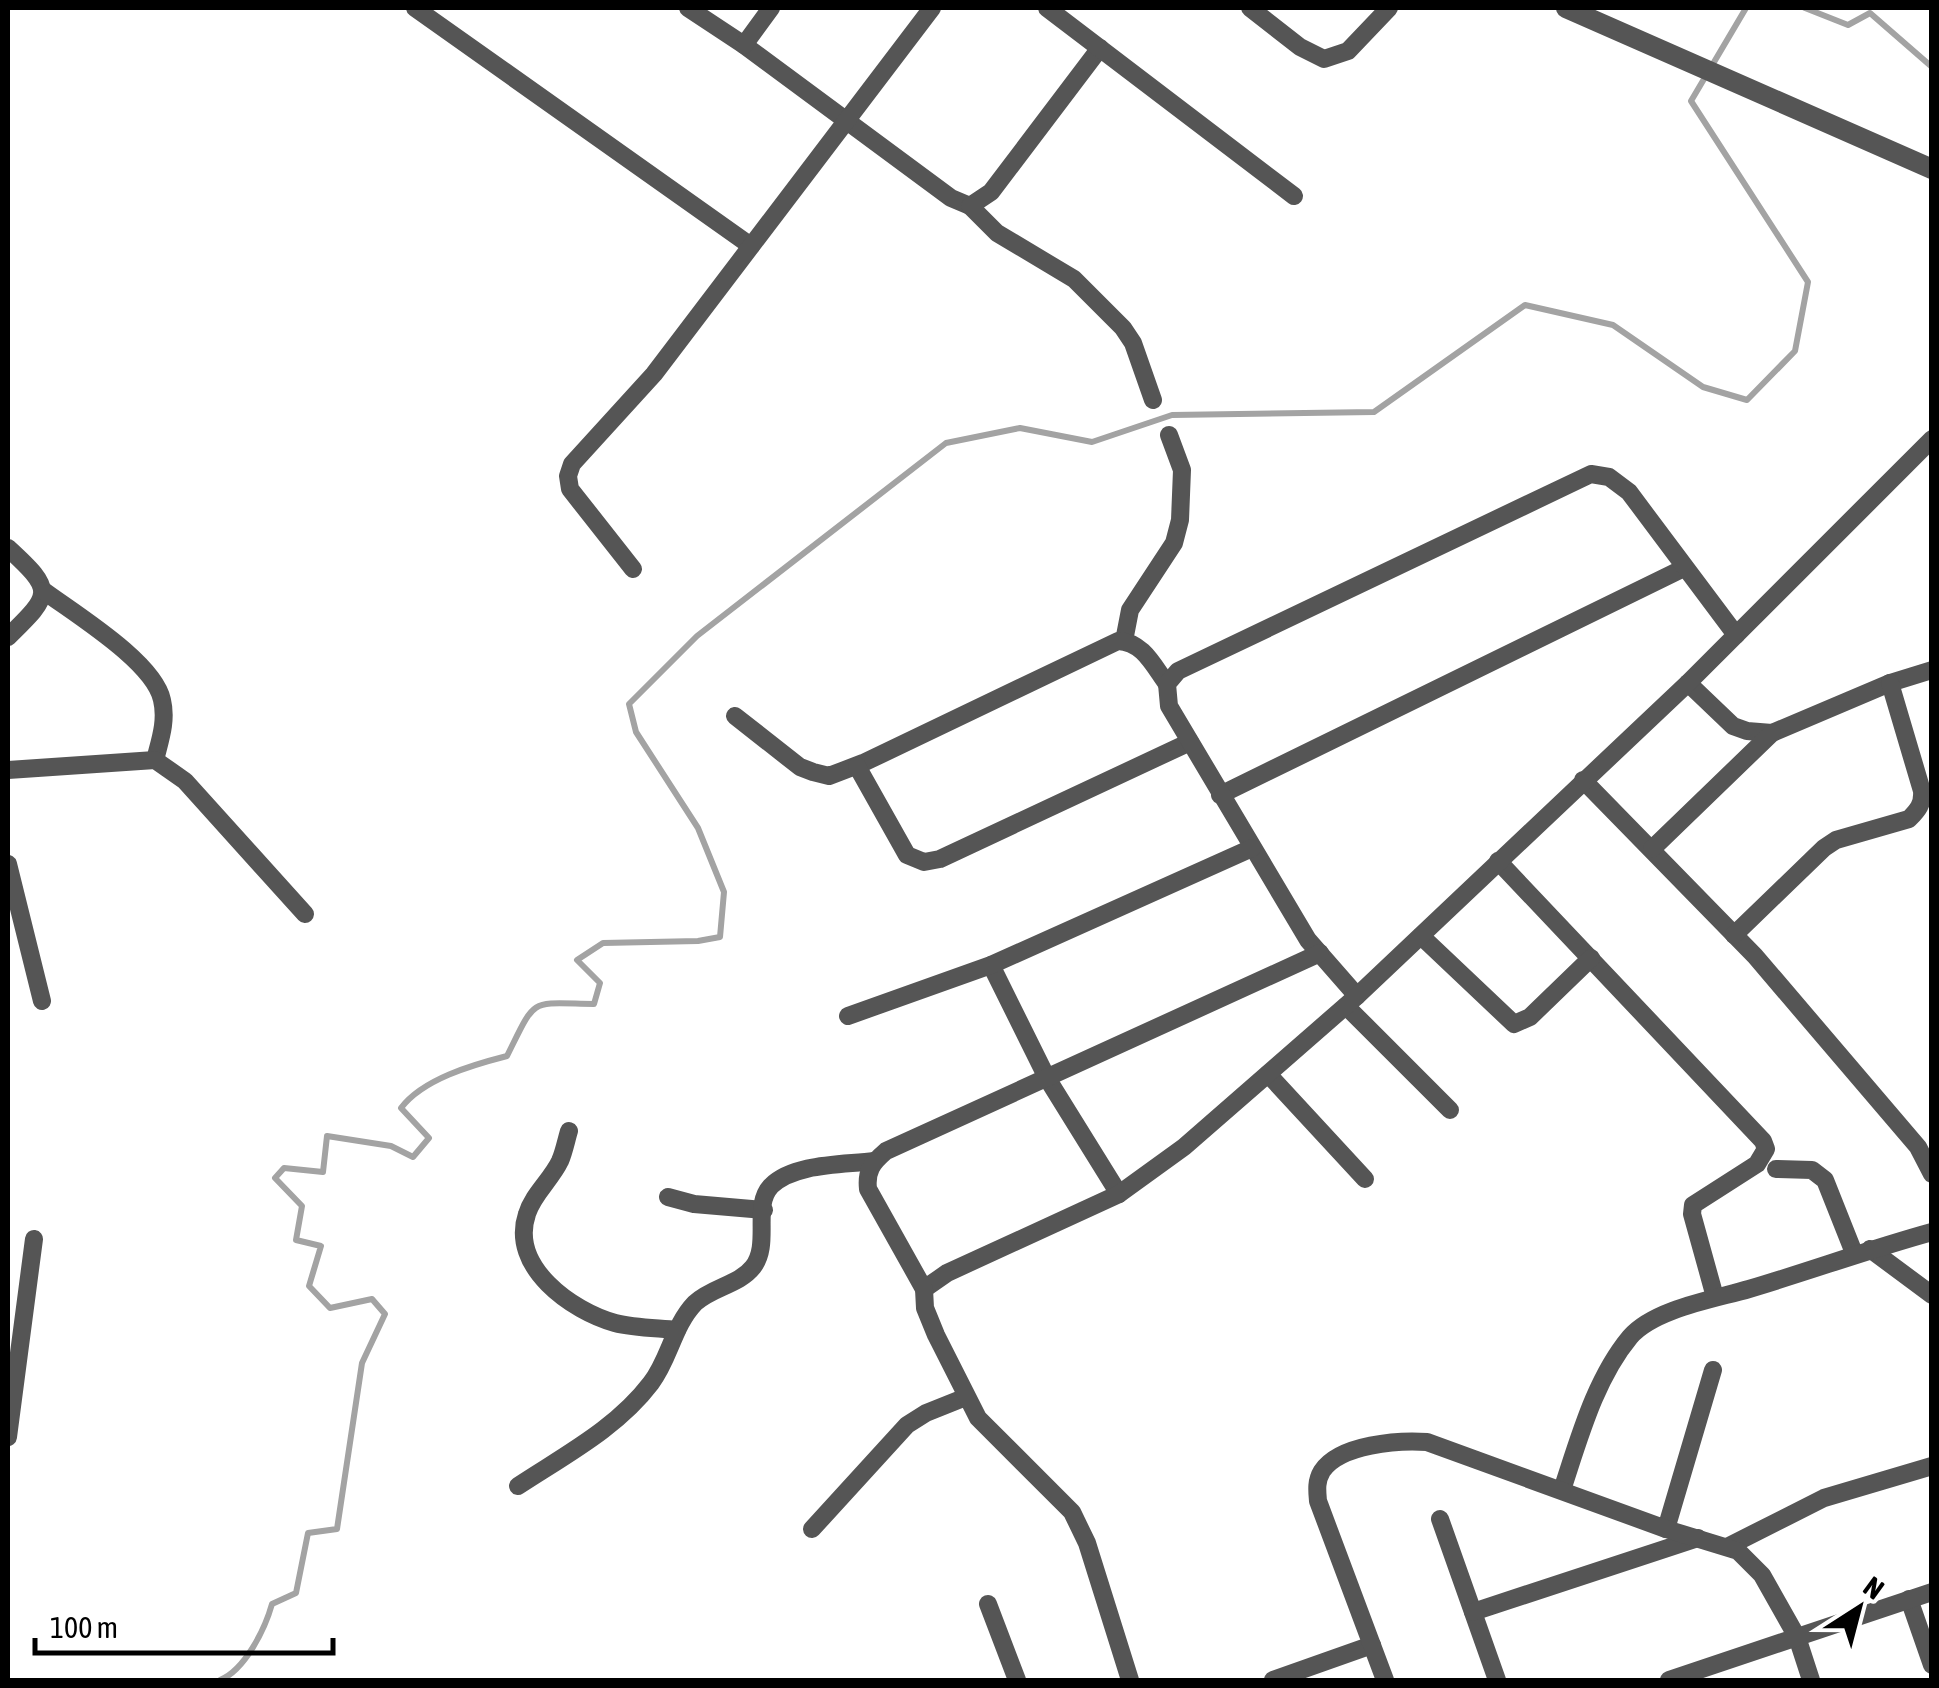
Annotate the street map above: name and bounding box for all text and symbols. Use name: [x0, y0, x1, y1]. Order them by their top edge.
north arrow: [1809, 1558, 1909, 1658]
text: N: [1858, 1570, 1890, 1606]
scale bar: [35, 1593, 332, 1655]
text: 100 m: [50, 1610, 118, 1644]

